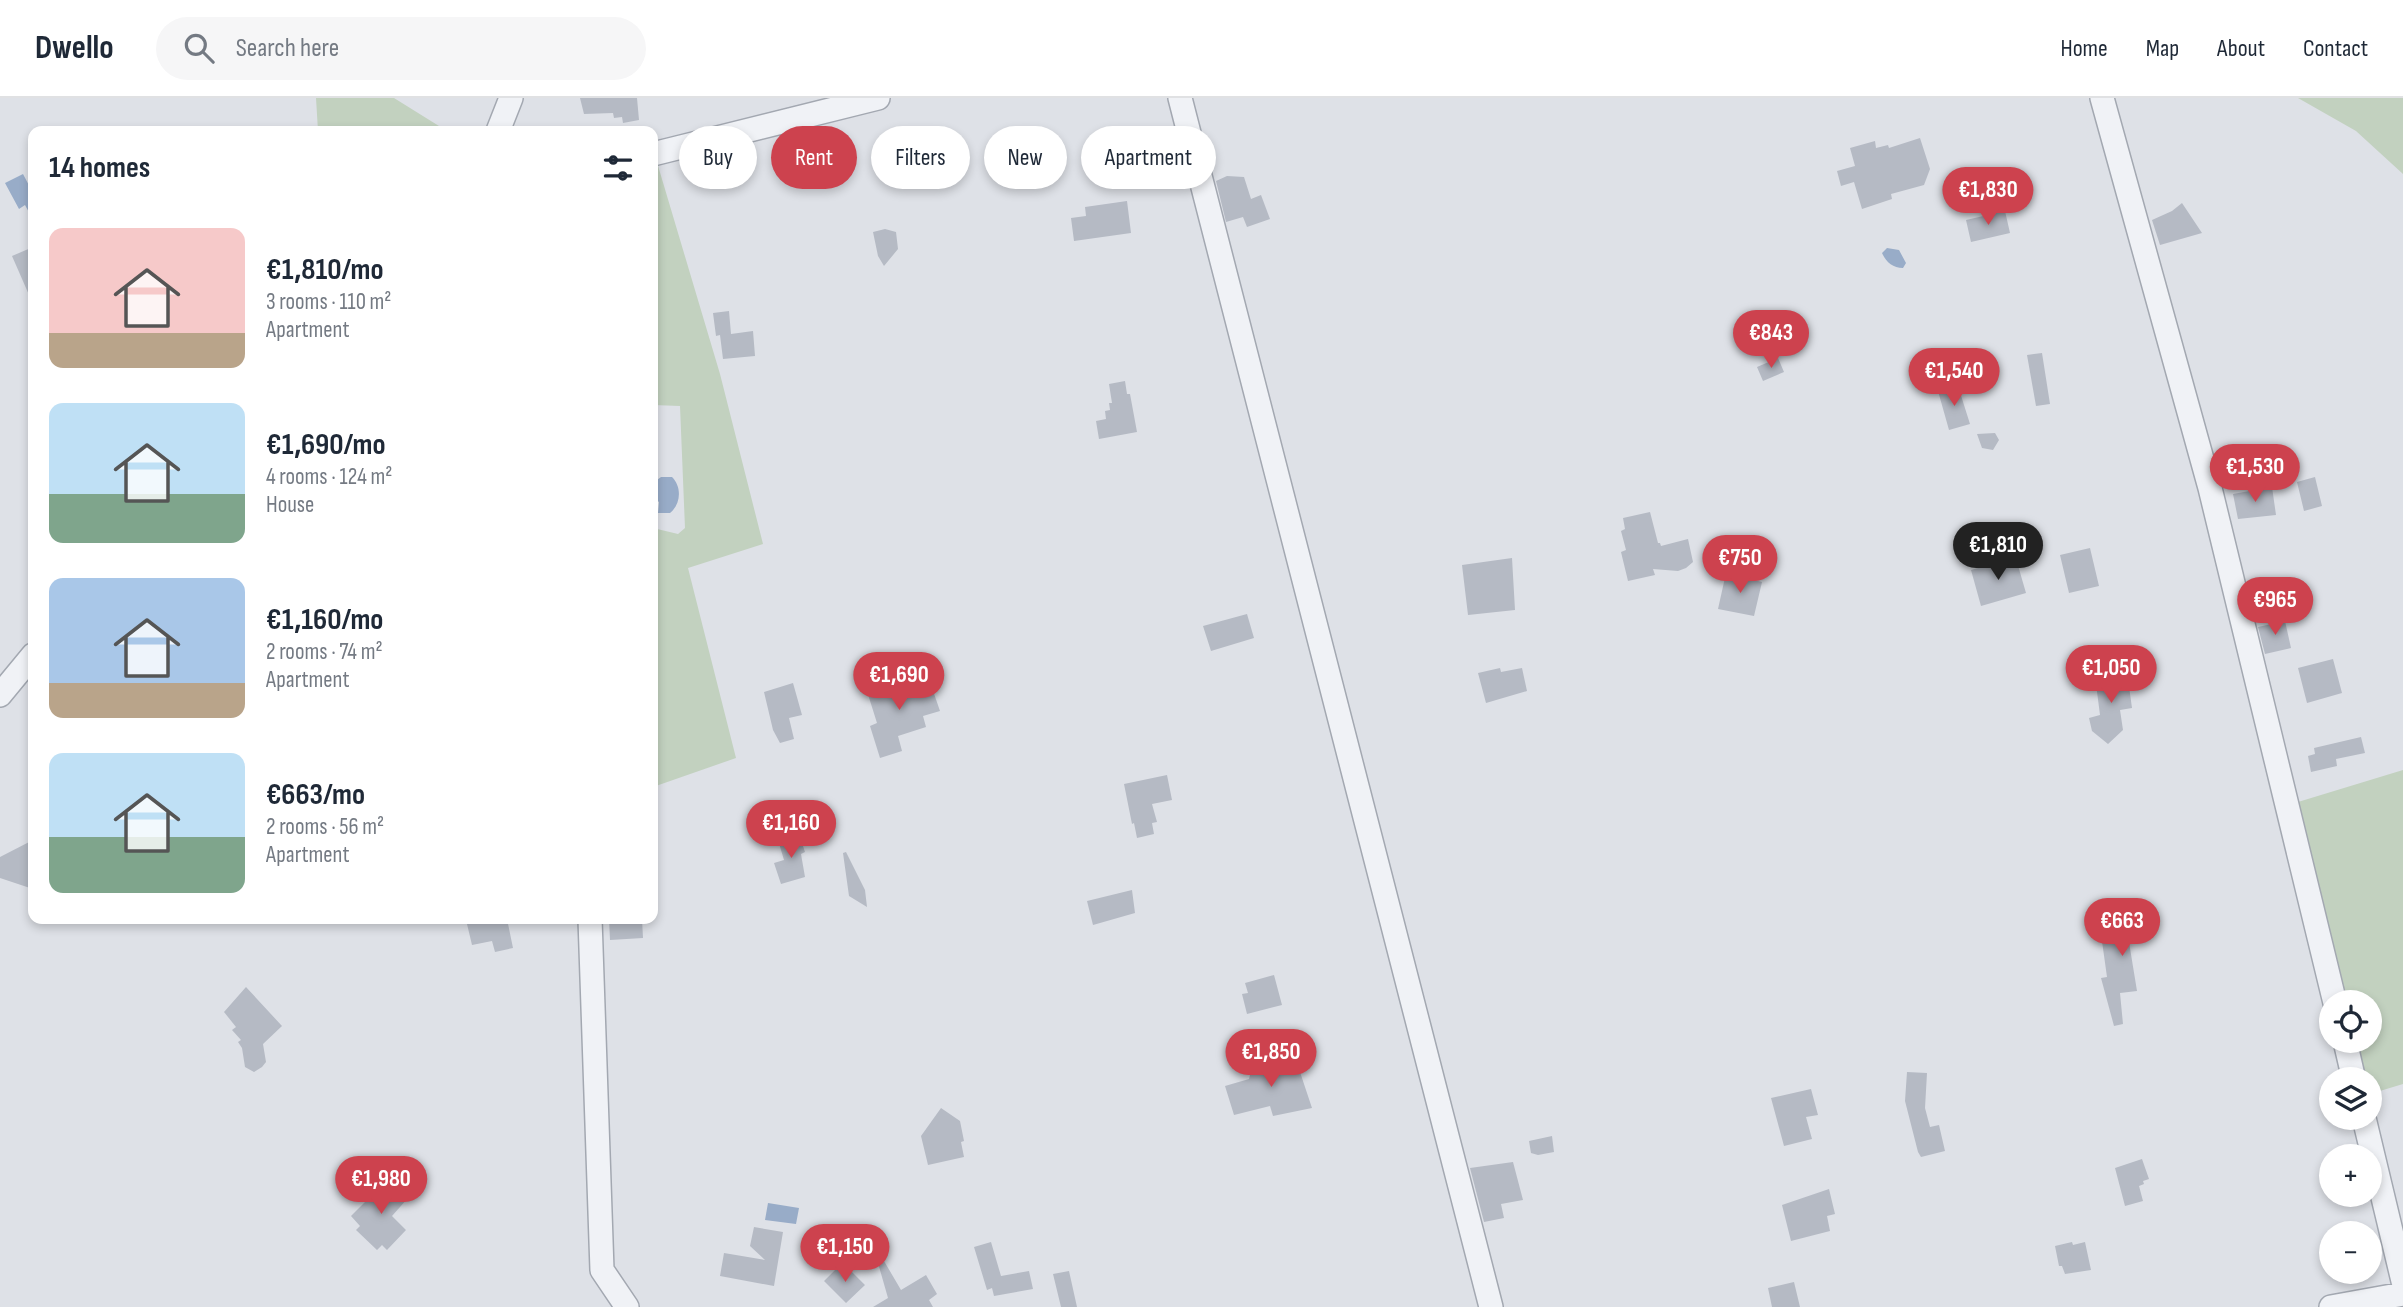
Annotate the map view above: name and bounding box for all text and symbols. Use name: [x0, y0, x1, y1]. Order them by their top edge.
search box: [156, 17, 646, 80]
text: Dwello: [35, 28, 114, 68]
icon: search: [180, 29, 218, 67]
text: Search here: [236, 33, 339, 64]
text: Home: [2060, 34, 2108, 63]
text: Map: [2146, 34, 2179, 63]
text: About: [2217, 34, 2265, 63]
text: Contact: [2303, 34, 2368, 63]
chip: Buy: [679, 126, 757, 189]
chip: Rent: [771, 126, 857, 189]
chip: Filters: [871, 126, 970, 189]
chip: New: [984, 126, 1067, 189]
chip: Apartment: [1081, 126, 1216, 189]
icon: filters: [599, 149, 637, 187]
text: 14 homes: [49, 150, 150, 186]
pin: €1,830: [1931, 167, 2045, 227]
text: €1,830: [1958, 176, 2018, 204]
text: €1,810/mo: [266, 252, 384, 288]
icon: home: [105, 256, 189, 340]
text: 3 rooms · 110 m²: [266, 288, 391, 316]
pin: €843: [1730, 310, 1812, 370]
text: Apartment: [266, 316, 350, 344]
text: €843: [1749, 319, 1793, 347]
pin: €1,540: [1897, 348, 2011, 408]
text: €1,540: [1925, 357, 1983, 385]
text: €1,690/mo: [266, 427, 385, 463]
icon: home: [105, 431, 189, 515]
pin: €1,530: [2198, 444, 2312, 504]
text: €1,530: [2226, 453, 2284, 481]
text: 4 rooms · 124 m²: [266, 463, 392, 491]
text: House: [266, 491, 314, 519]
pin: €1,810: [1941, 522, 2055, 582]
text: €1,810: [1969, 531, 2027, 559]
pin: €750: [1699, 536, 1781, 595]
text: €750: [1718, 544, 1762, 572]
pin: €965: [2234, 578, 2316, 637]
text: €965: [2253, 586, 2297, 614]
text: €1,160/mo: [266, 602, 383, 638]
icon: home: [105, 606, 189, 690]
text: 2 rooms · 74 m²: [266, 638, 383, 666]
pin: €1,050: [2054, 646, 2168, 705]
pin: €1,690: [842, 652, 956, 712]
text: €1,050: [2082, 654, 2140, 682]
text: €1,690: [869, 661, 929, 689]
text: Apartment: [266, 666, 350, 694]
text: €663/mo: [266, 777, 365, 813]
icon: home: [105, 781, 189, 865]
pin: €1,160: [734, 800, 848, 860]
text: €1,160: [762, 809, 820, 837]
text: 2 rooms · 56 m²: [266, 813, 384, 841]
text: Apartment: [266, 841, 350, 869]
pin: €663: [2081, 898, 2163, 958]
text: €663: [2100, 907, 2144, 935]
map controls: [2319, 990, 2382, 1284]
button: locate: [2319, 990, 2382, 1053]
pin: €1,850: [1214, 1030, 1328, 1089]
text: €1,850: [1242, 1038, 1301, 1066]
button: layers: [2319, 1067, 2382, 1130]
button: +: [2319, 1144, 2382, 1207]
pin: €1,980: [324, 1156, 438, 1216]
text: €1,980: [351, 1165, 411, 1193]
button: −: [2319, 1221, 2382, 1284]
pin: €1,150: [788, 1224, 902, 1284]
text: €1,150: [816, 1233, 874, 1261]

